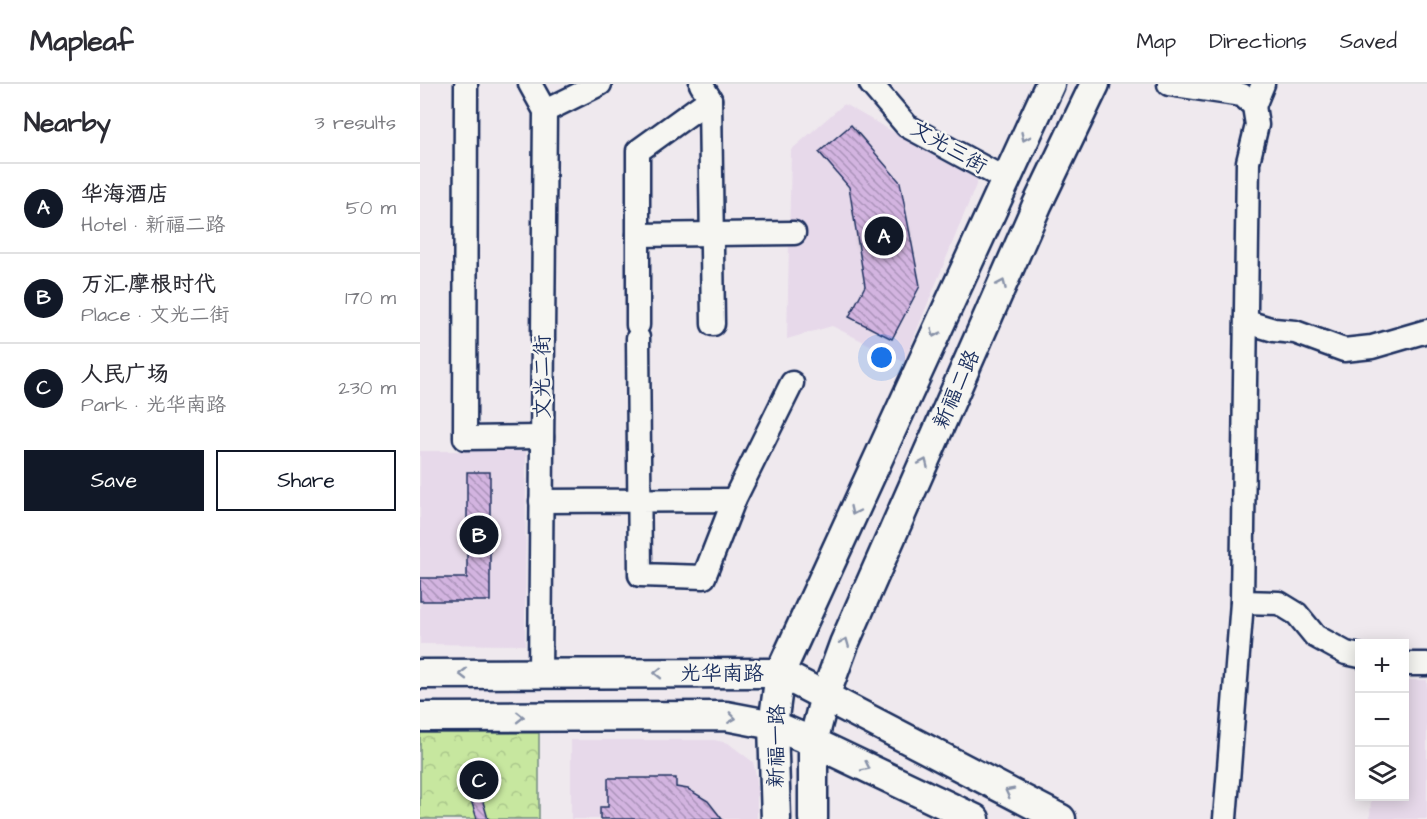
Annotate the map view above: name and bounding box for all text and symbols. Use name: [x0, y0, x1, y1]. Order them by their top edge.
text: Mapleaf: [30, 22, 133, 61]
text: Map: [1136, 27, 1176, 56]
text: Directions: [1209, 27, 1307, 56]
text: Saved: [1340, 27, 1397, 56]
text: Nearby: [24, 105, 111, 141]
text: 3 results: [314, 109, 396, 137]
street label: 文光三街: [905, 114, 992, 181]
one-way arrow: [1020, 130, 1032, 141]
text: 华海酒店: [81, 179, 169, 210]
text: A: [37, 194, 50, 222]
text: 50 m: [346, 194, 396, 222]
text: Hotel · 新福二路: [81, 211, 225, 239]
pin: A: [864, 214, 904, 258]
text: 万汇·摩根时代: [81, 269, 216, 300]
one-way arrow: [995, 280, 1007, 291]
text: B: [36, 284, 51, 312]
text: 170 m: [345, 284, 396, 312]
text: Place · 文光二街: [81, 301, 229, 329]
one-way arrow: [930, 327, 942, 338]
street label: 文光二街: [528, 335, 557, 419]
your location: [867, 343, 896, 372]
street label: 新福二路: [926, 345, 987, 433]
text: 人民广场: [81, 359, 169, 390]
text: C: [36, 374, 51, 402]
text: 230 m: [338, 374, 396, 402]
text: Park · 光华南路: [81, 391, 226, 419]
button: Save: [24, 450, 204, 511]
button: Share: [216, 450, 396, 511]
one-way arrow: [916, 458, 928, 469]
one-way arrow: [849, 504, 861, 515]
pin: B: [460, 512, 498, 558]
one-way arrow: [838, 637, 850, 648]
map controls: [1355, 639, 1409, 801]
button: +: [1355, 639, 1409, 693]
street label: 光华南路: [680, 659, 764, 688]
one-way arrow: [654, 667, 663, 679]
one-way arrow: [459, 668, 468, 680]
button: −: [1355, 693, 1409, 747]
street label: 新福一路: [761, 704, 792, 788]
one-way arrow: [516, 711, 525, 723]
one-way arrow: [727, 711, 736, 723]
button: layers: [1355, 747, 1409, 801]
pin: C: [460, 758, 498, 802]
one-way arrow: [860, 759, 871, 771]
one-way arrow: [1004, 788, 1015, 799]

